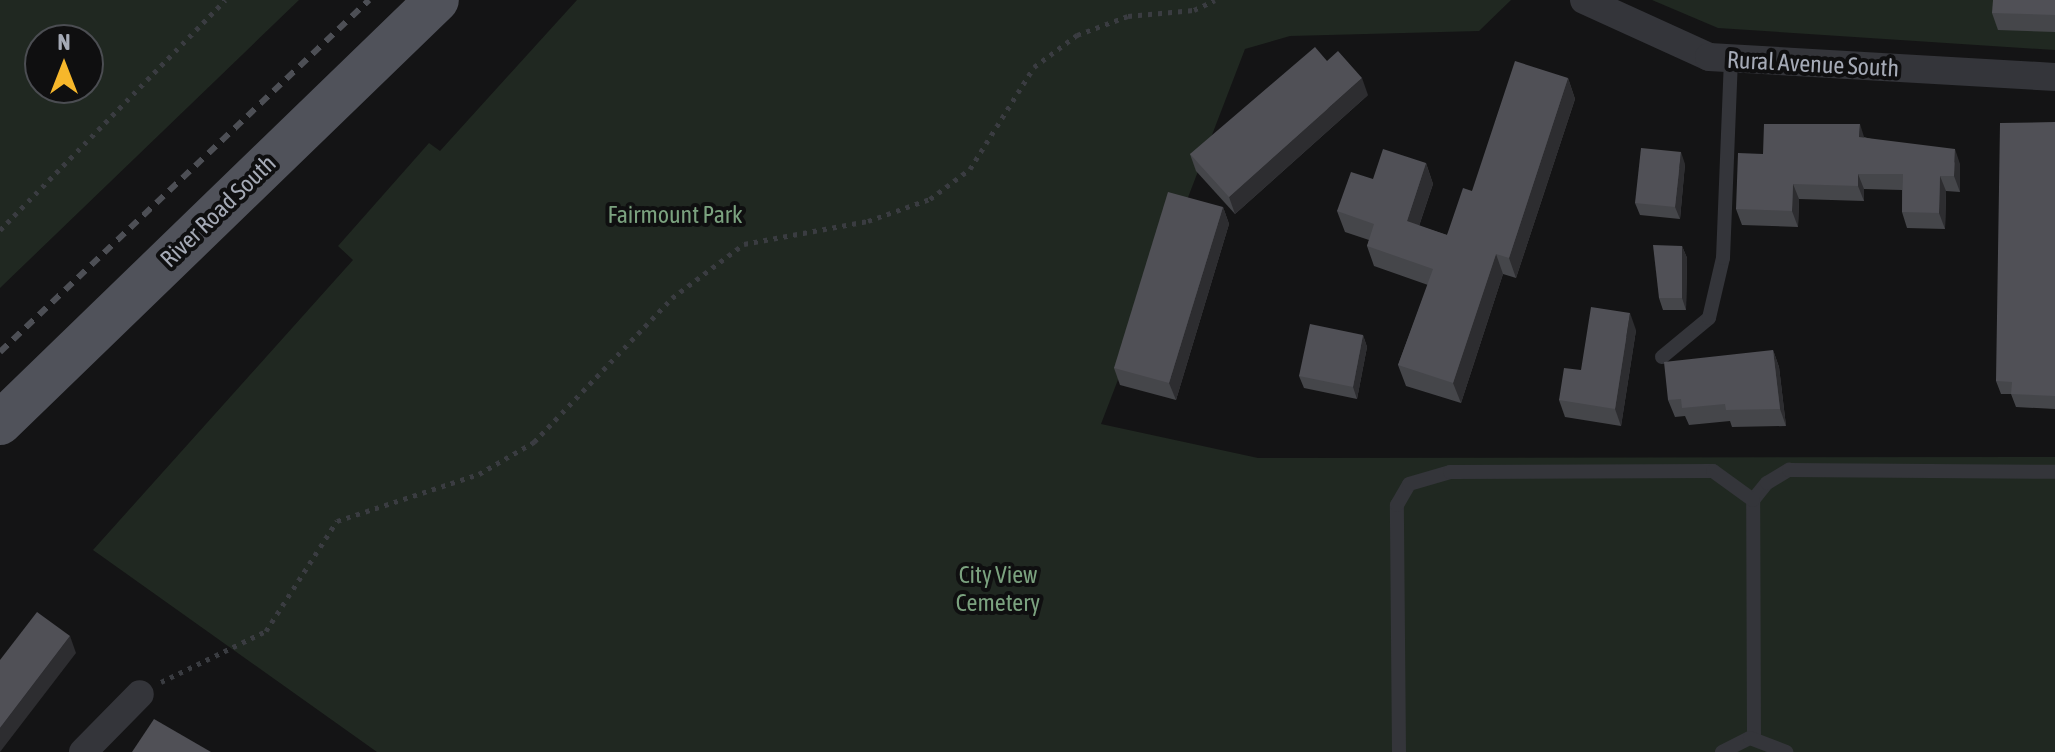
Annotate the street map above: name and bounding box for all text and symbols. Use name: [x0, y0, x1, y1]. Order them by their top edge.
north arrow: [24, 24, 104, 104]
text: N: [58, 29, 70, 55]
street label: Rural Avenue South: [1726, 45, 1900, 83]
street label: River Road South: [154, 149, 282, 273]
park label: Fairmount Park: [607, 201, 743, 229]
park label: City View Cemetery: [956, 561, 1040, 617]

